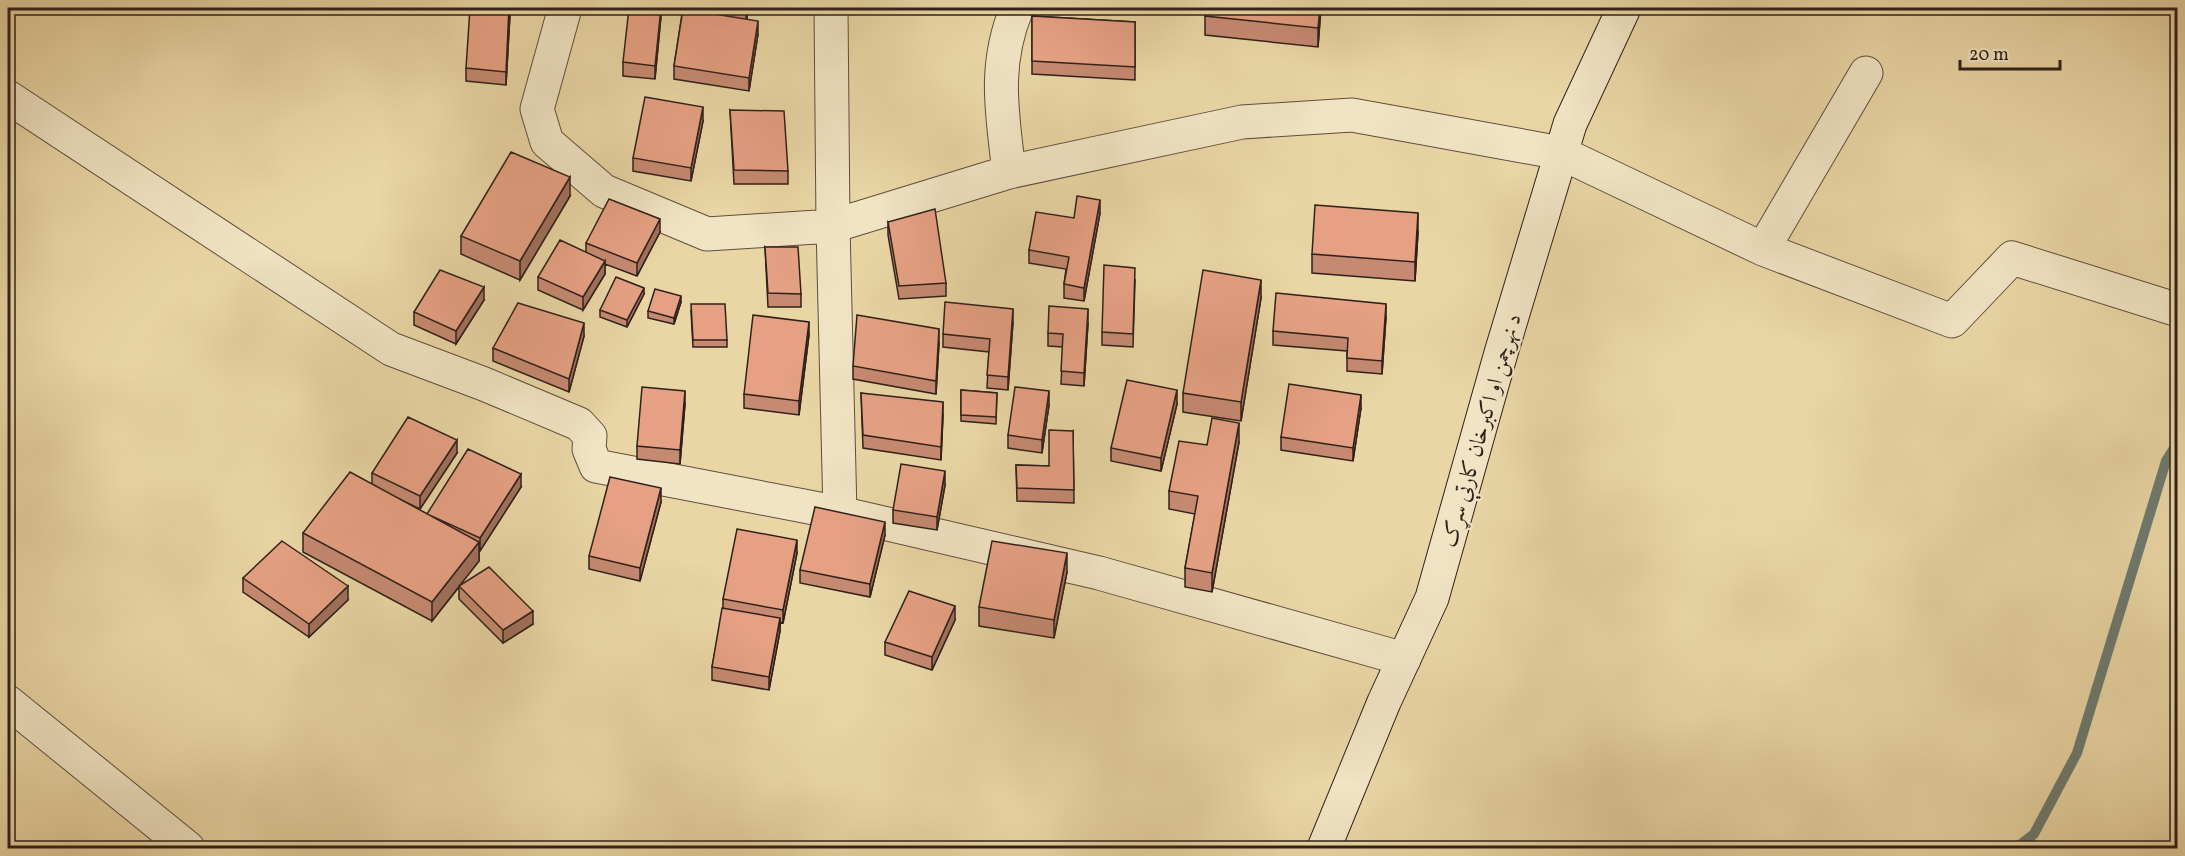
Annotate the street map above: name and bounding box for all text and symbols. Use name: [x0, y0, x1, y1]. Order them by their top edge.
scale bar: [1960, 33, 2060, 71]
text: 20 m: [1969, 43, 2009, 68]
street label: د نهرچمن او اکبرخان کارتې سړک: [1434, 310, 1533, 552]

